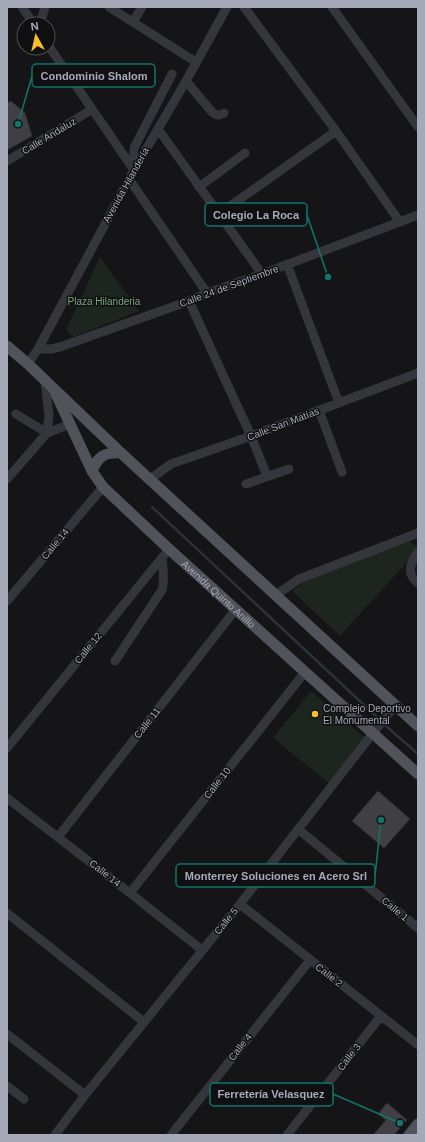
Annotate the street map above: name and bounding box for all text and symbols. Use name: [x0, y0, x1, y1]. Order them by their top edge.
north arrow: [16, 16, 56, 56]
text: N: [30, 20, 39, 33]
callout: Condominio Shalom: [32, 64, 155, 87]
text: Condominio Shalom: [41, 70, 148, 82]
street label: Calle Andaluz: [20, 116, 78, 156]
street label: Avenida Hilandería: [101, 145, 151, 225]
callout: Colegio La Roca: [205, 203, 307, 226]
text: Colegio La Roca: [213, 209, 300, 221]
street label: Calle 24 de Septiembre: [178, 263, 280, 309]
park label: Plaza Hilanderia: [68, 296, 141, 307]
street label: Calle San Matías: [245, 405, 321, 443]
street label: Calle 14: [39, 526, 71, 562]
street label: Avenida Quinto Anillo: [180, 558, 258, 630]
street label: Calle 12: [72, 630, 104, 666]
place label: Complejo Deportivo El Monumental: [323, 703, 411, 726]
street label: Calle 11: [132, 705, 163, 741]
marker: Complejo Deportivo El Monumental: [310, 709, 320, 719]
street label: Calle 10: [201, 765, 233, 801]
street label: Calle 14: [87, 857, 123, 889]
callout: Monterrey Soluciones en Acero Srl: [176, 864, 375, 887]
text: Monterrey Soluciones en Acero Srl: [185, 870, 367, 882]
street label: Calle 1: [380, 895, 411, 923]
street label: Calle 5: [212, 905, 240, 937]
street label: Calle 2: [313, 961, 345, 989]
street label: Calle 4: [226, 1031, 254, 1063]
street label: Calle 3: [335, 1041, 363, 1073]
callout: Ferretería Velasquez: [210, 1083, 333, 1106]
text: Ferretería Velasquez: [217, 1088, 325, 1100]

